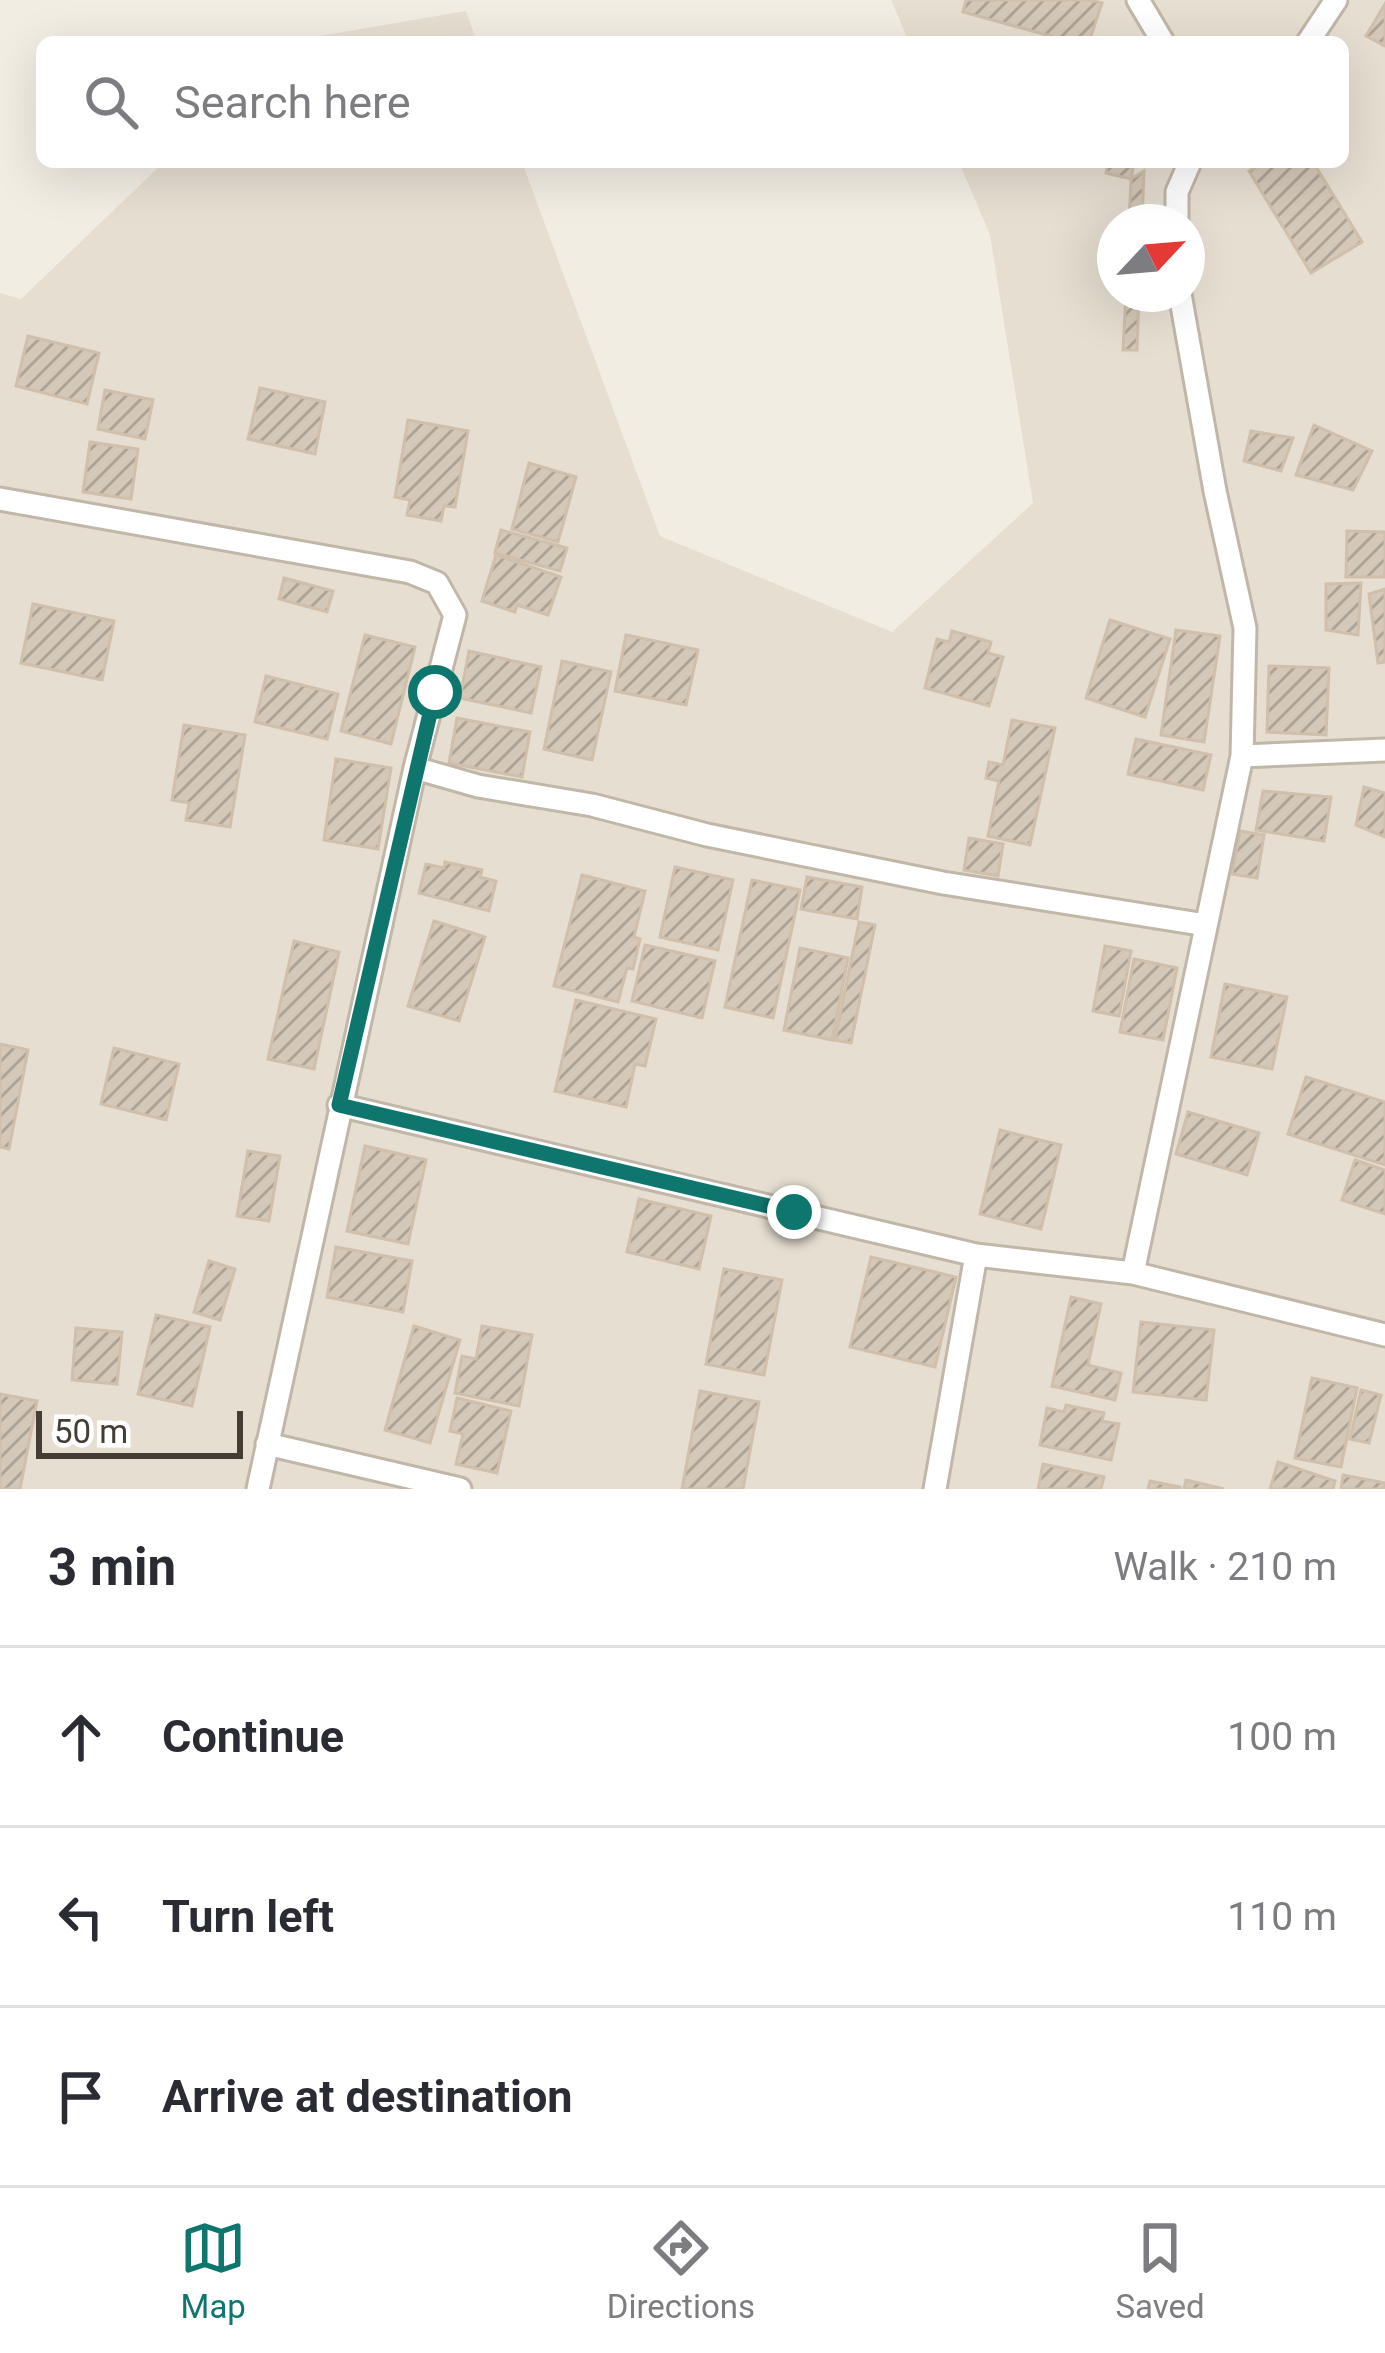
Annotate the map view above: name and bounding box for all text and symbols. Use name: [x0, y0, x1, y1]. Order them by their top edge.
search box: [36, 36, 1349, 168]
icon: search: [78, 69, 144, 135]
text: Search here: [174, 76, 411, 129]
north arrow: [1097, 204, 1205, 312]
route start: [408, 665, 462, 719]
route end: [767, 1185, 821, 1239]
scale bar: [36, 1405, 243, 1458]
text: 50 m: [54, 1412, 128, 1451]
text: 3 min: [48, 1538, 176, 1597]
text: Walk · 210 m: [1113, 1544, 1337, 1590]
icon: ahead: [48, 1704, 114, 1770]
text: Continue: [162, 1710, 344, 1763]
text: 100 m: [1227, 1714, 1337, 1760]
icon: left: [48, 1884, 114, 1950]
text: Turn left: [162, 1890, 334, 1943]
text: 110 m: [1227, 1894, 1337, 1940]
icon: arrive: [48, 2064, 114, 2130]
text: Arrive at destination: [162, 2070, 573, 2123]
tab: Map: [180, 2215, 246, 2326]
tab: Directions: [607, 2215, 755, 2326]
tab: Saved: [1116, 2215, 1205, 2326]

